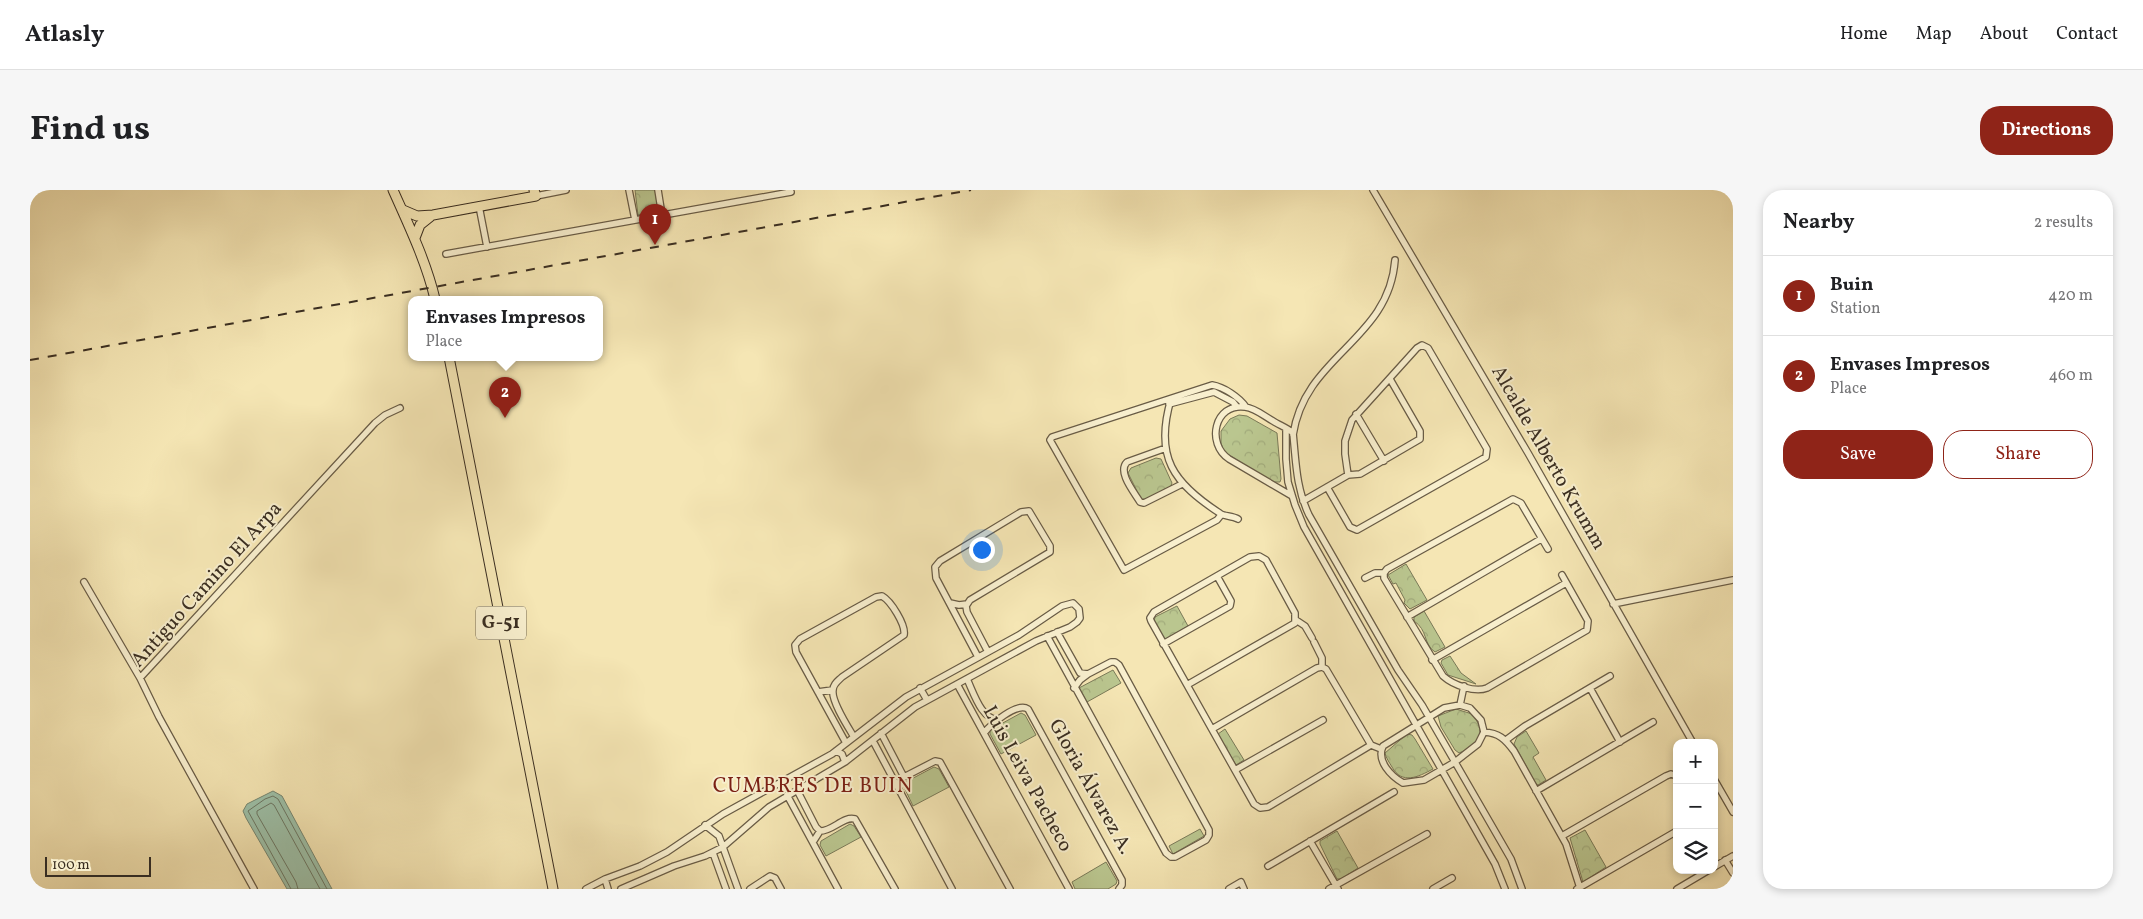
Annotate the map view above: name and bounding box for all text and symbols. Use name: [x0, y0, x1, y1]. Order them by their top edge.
text: Atlasly: [25, 18, 104, 52]
text: Home: [1840, 22, 1888, 47]
text: Map: [1916, 22, 1952, 47]
text: About: [1980, 22, 2028, 47]
text: Contact: [2056, 22, 2118, 47]
text: Find us: [30, 106, 150, 154]
button: Directions: [1980, 106, 2113, 155]
pin: 1: [639, 204, 671, 245]
text: Nearby: [1783, 208, 1854, 237]
text: 2 results: [2034, 212, 2093, 234]
text: Buin: [1830, 272, 1874, 298]
text: 1: [1796, 285, 1802, 307]
text: 420 m: [2048, 285, 2093, 307]
popup: [408, 296, 603, 361]
text: Station: [1830, 298, 1881, 320]
text: Envases Impresos: [425, 305, 586, 331]
text: Place: [425, 331, 462, 353]
text: Envases Impresos: [1830, 352, 1990, 378]
street label: Alcalde Alberto Krumm: [1484, 361, 1612, 555]
text: 2: [1795, 365, 1803, 387]
text: 460 m: [2049, 365, 2093, 387]
pin: 2: [489, 377, 521, 418]
text: Place: [1830, 378, 1867, 400]
button: Save: [1783, 430, 1933, 479]
button: Share: [1943, 430, 2093, 479]
street label: Antiguo Camino El Arpa: [125, 496, 289, 674]
your location: [969, 537, 995, 563]
road number: G-51: [476, 606, 526, 639]
street label: Luis Leiva Pacheco: [975, 701, 1079, 857]
street label: Gloria Álvarez A.: [1041, 714, 1139, 860]
map controls: [1673, 739, 1718, 874]
button: +: [1673, 739, 1718, 784]
district label: CUMBRES DE BUIN: [713, 772, 913, 801]
button: −: [1673, 784, 1718, 829]
button: layers: [1673, 829, 1718, 874]
scale bar: [45, 854, 151, 877]
text: 100 m: [52, 856, 90, 875]

